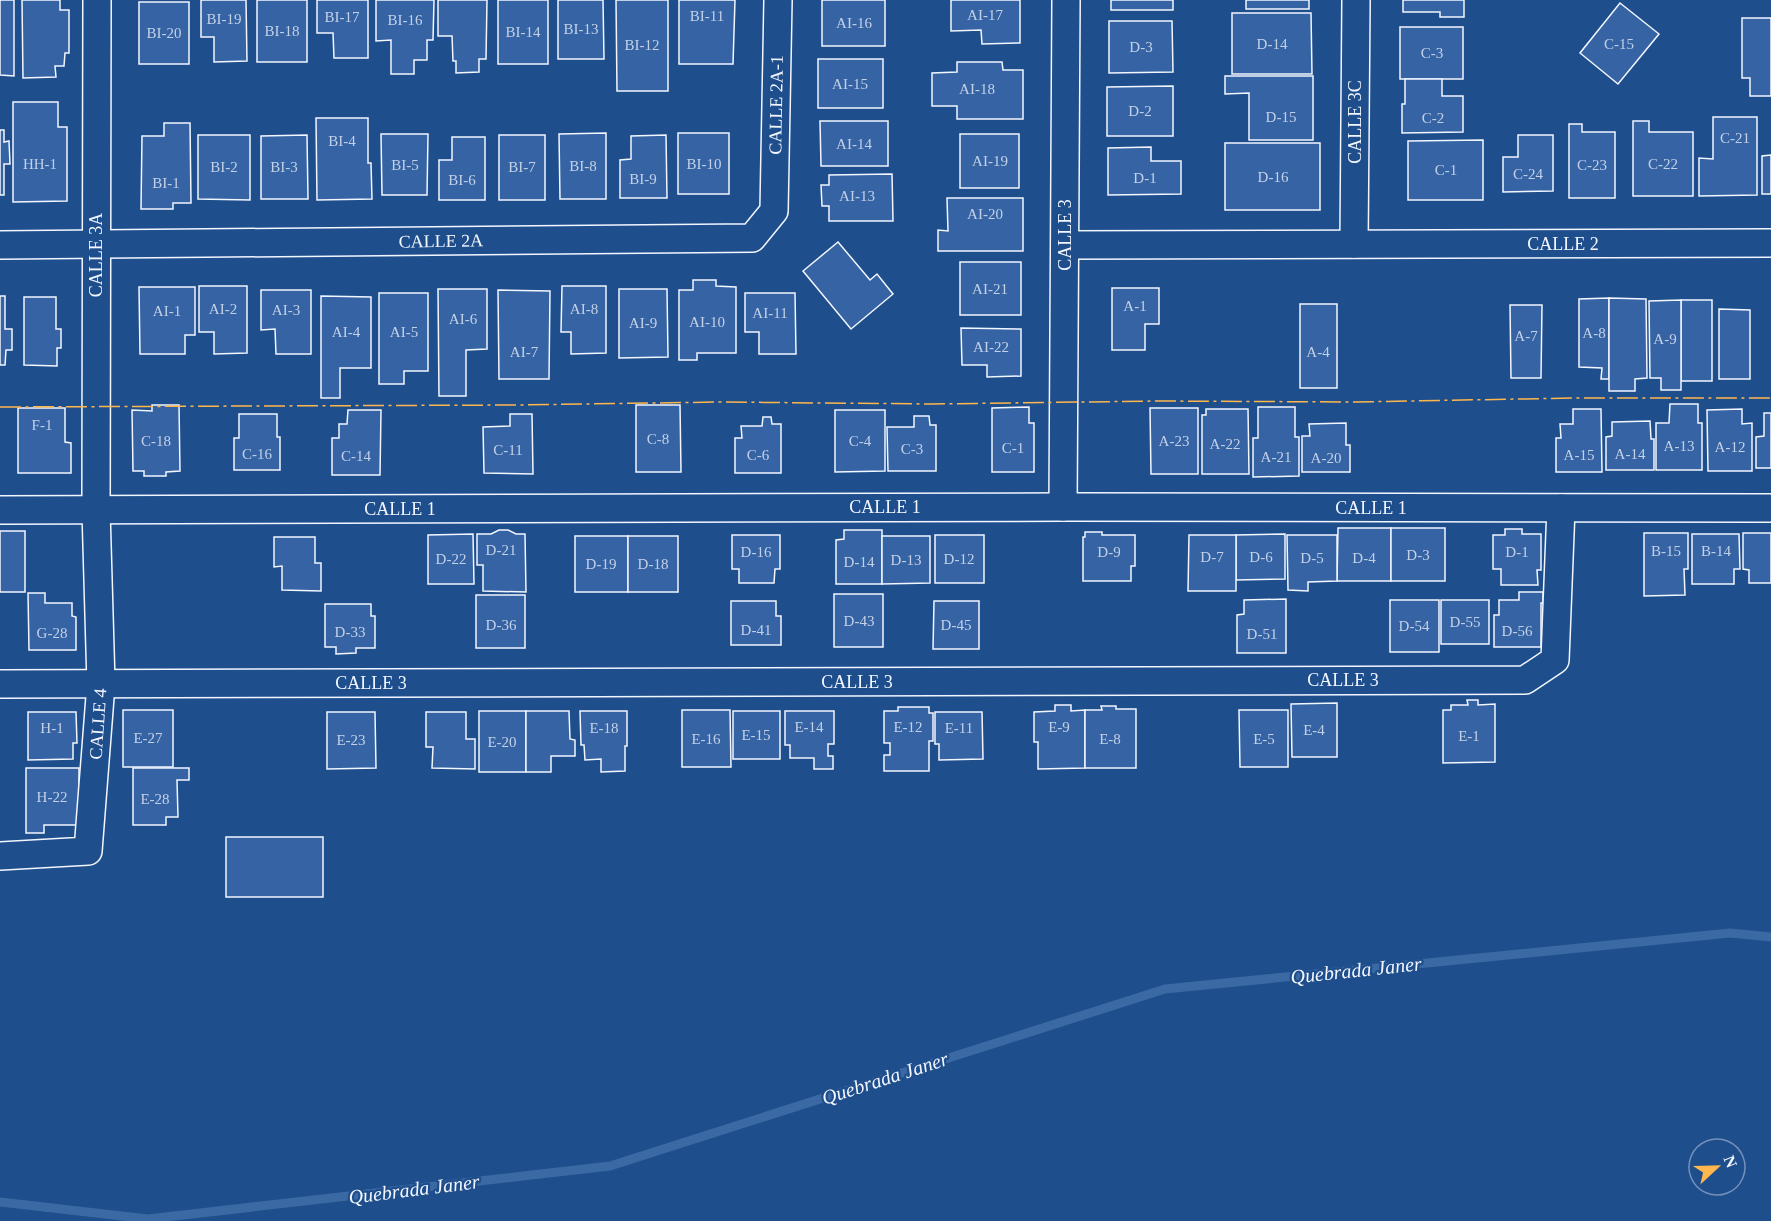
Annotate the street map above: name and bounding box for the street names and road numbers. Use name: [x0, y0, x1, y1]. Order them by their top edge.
street label: CALLE 2A-1: [765, 55, 787, 155]
street label: CALLE 3C: [1345, 80, 1365, 164]
street label: CALLE 3: [1055, 199, 1075, 271]
street label: CALLE 3A: [86, 213, 106, 297]
street label: CALLE 2A: [399, 230, 483, 252]
street label: CALLE 2: [1527, 234, 1599, 254]
street label: CALLE 1: [849, 497, 921, 517]
street label: CALLE 1: [1335, 498, 1407, 518]
street label: CALLE 1: [364, 499, 436, 519]
street label: CALLE 3: [1307, 670, 1379, 690]
street label: CALLE 3: [821, 672, 893, 692]
street label: CALLE 3: [335, 673, 407, 693]
street label: CALLE 4: [86, 688, 110, 760]

